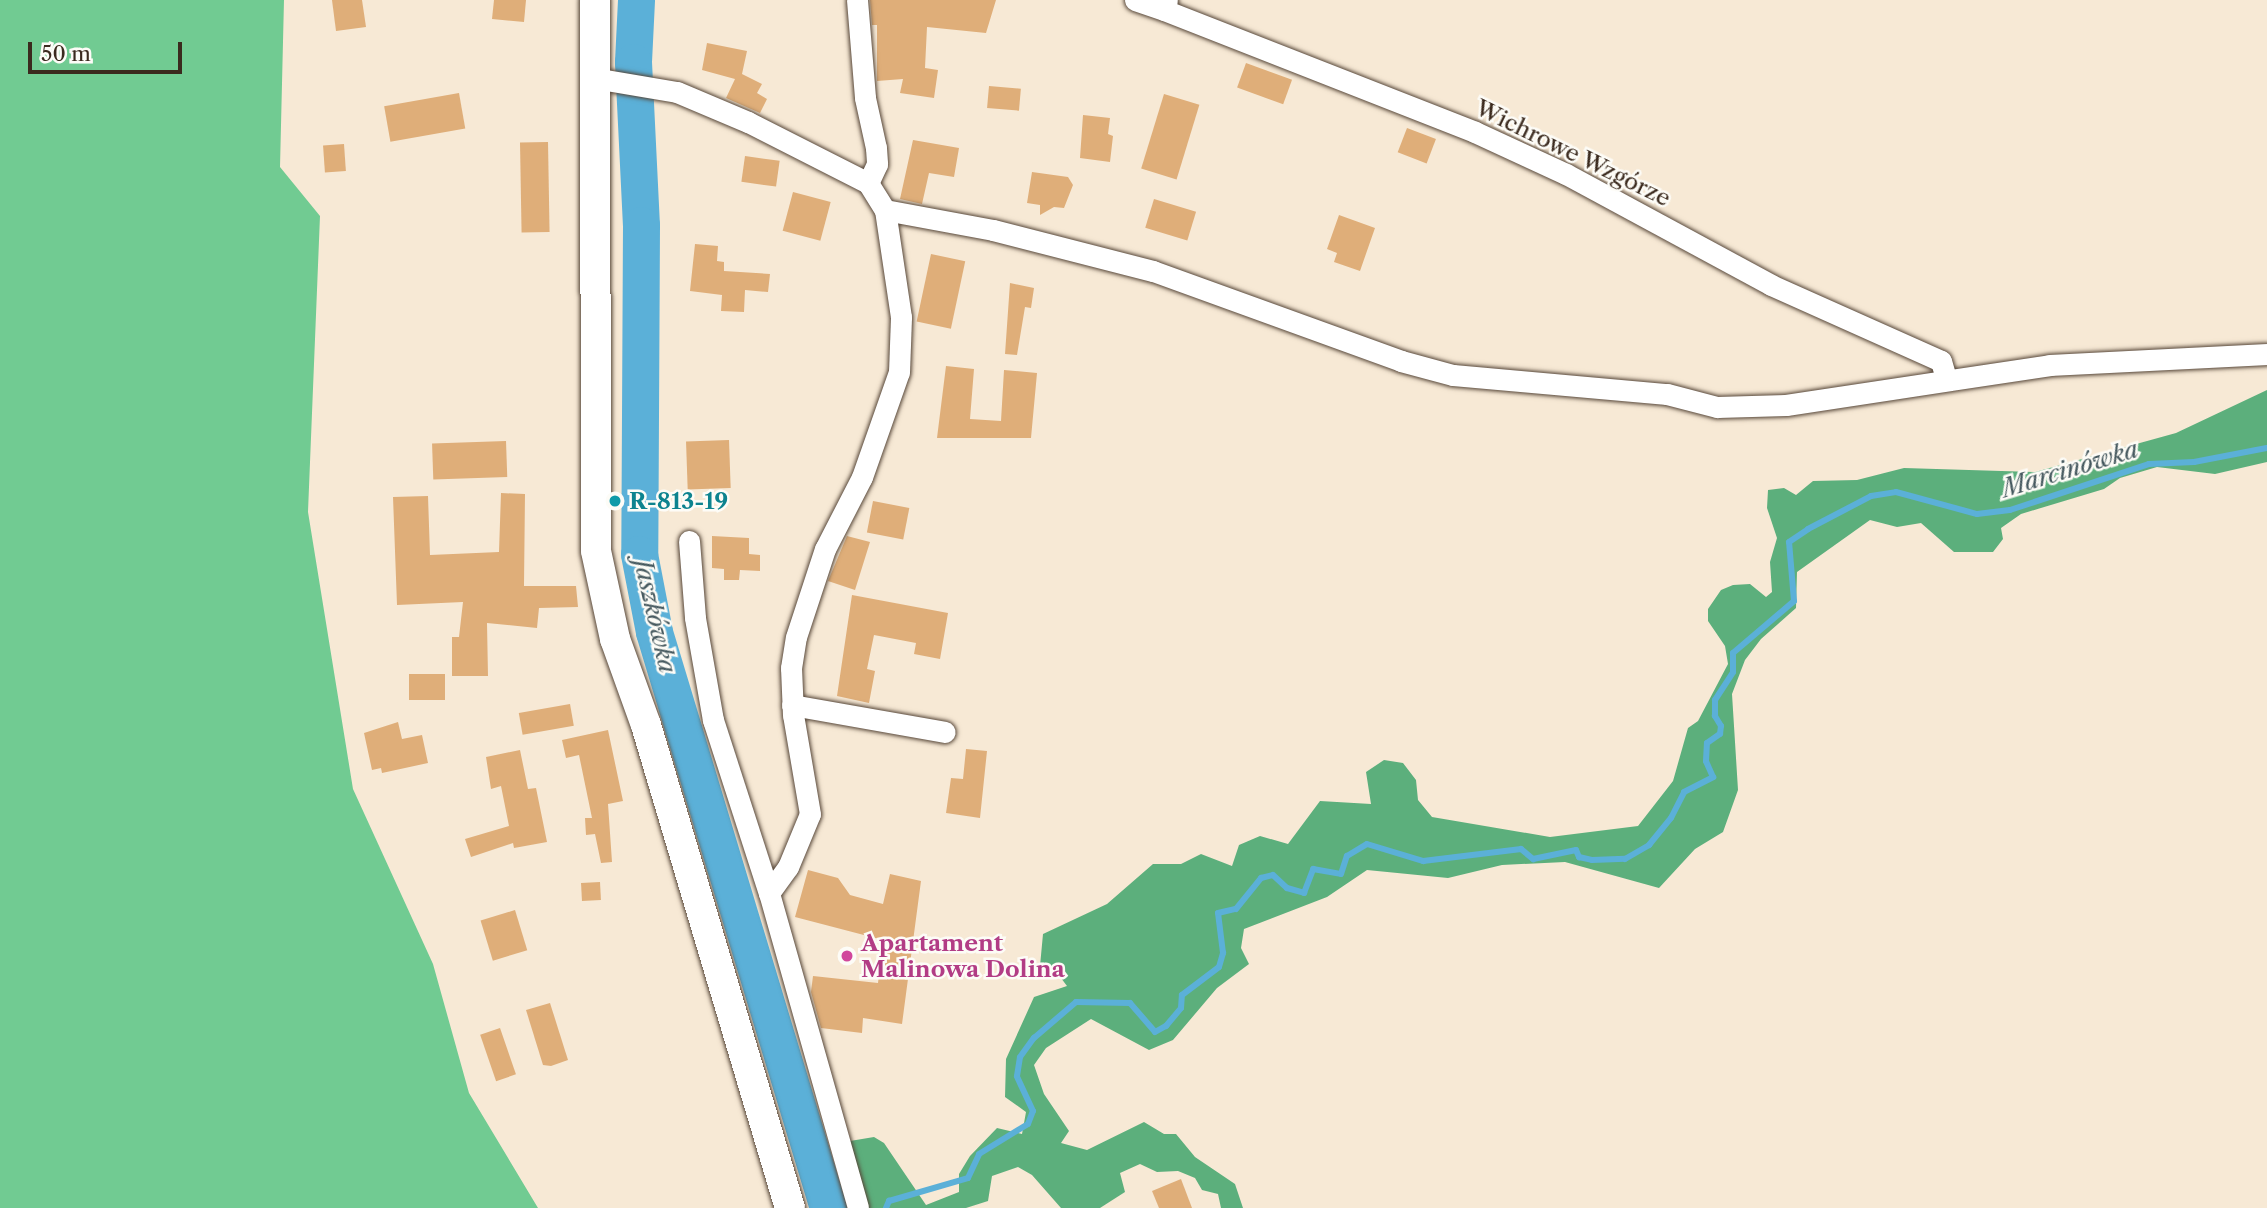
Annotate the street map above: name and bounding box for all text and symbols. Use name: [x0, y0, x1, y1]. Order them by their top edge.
scale bar: [32, 28, 186, 72]
text: 50 m: [41, 41, 91, 66]
street label: Wichrowe Wzgórze: [1471, 94, 1675, 212]
water label: Marcinówka: [1998, 435, 2142, 503]
place label: R-813-19: [629, 487, 728, 515]
marker: R-813-19: [607, 493, 623, 509]
water label: Jaszkówka: [628, 556, 682, 676]
place label: Apartament Malinowa Dolina: [861, 929, 1065, 983]
marker: Apartament Malinowa Dolina: [839, 948, 855, 964]

